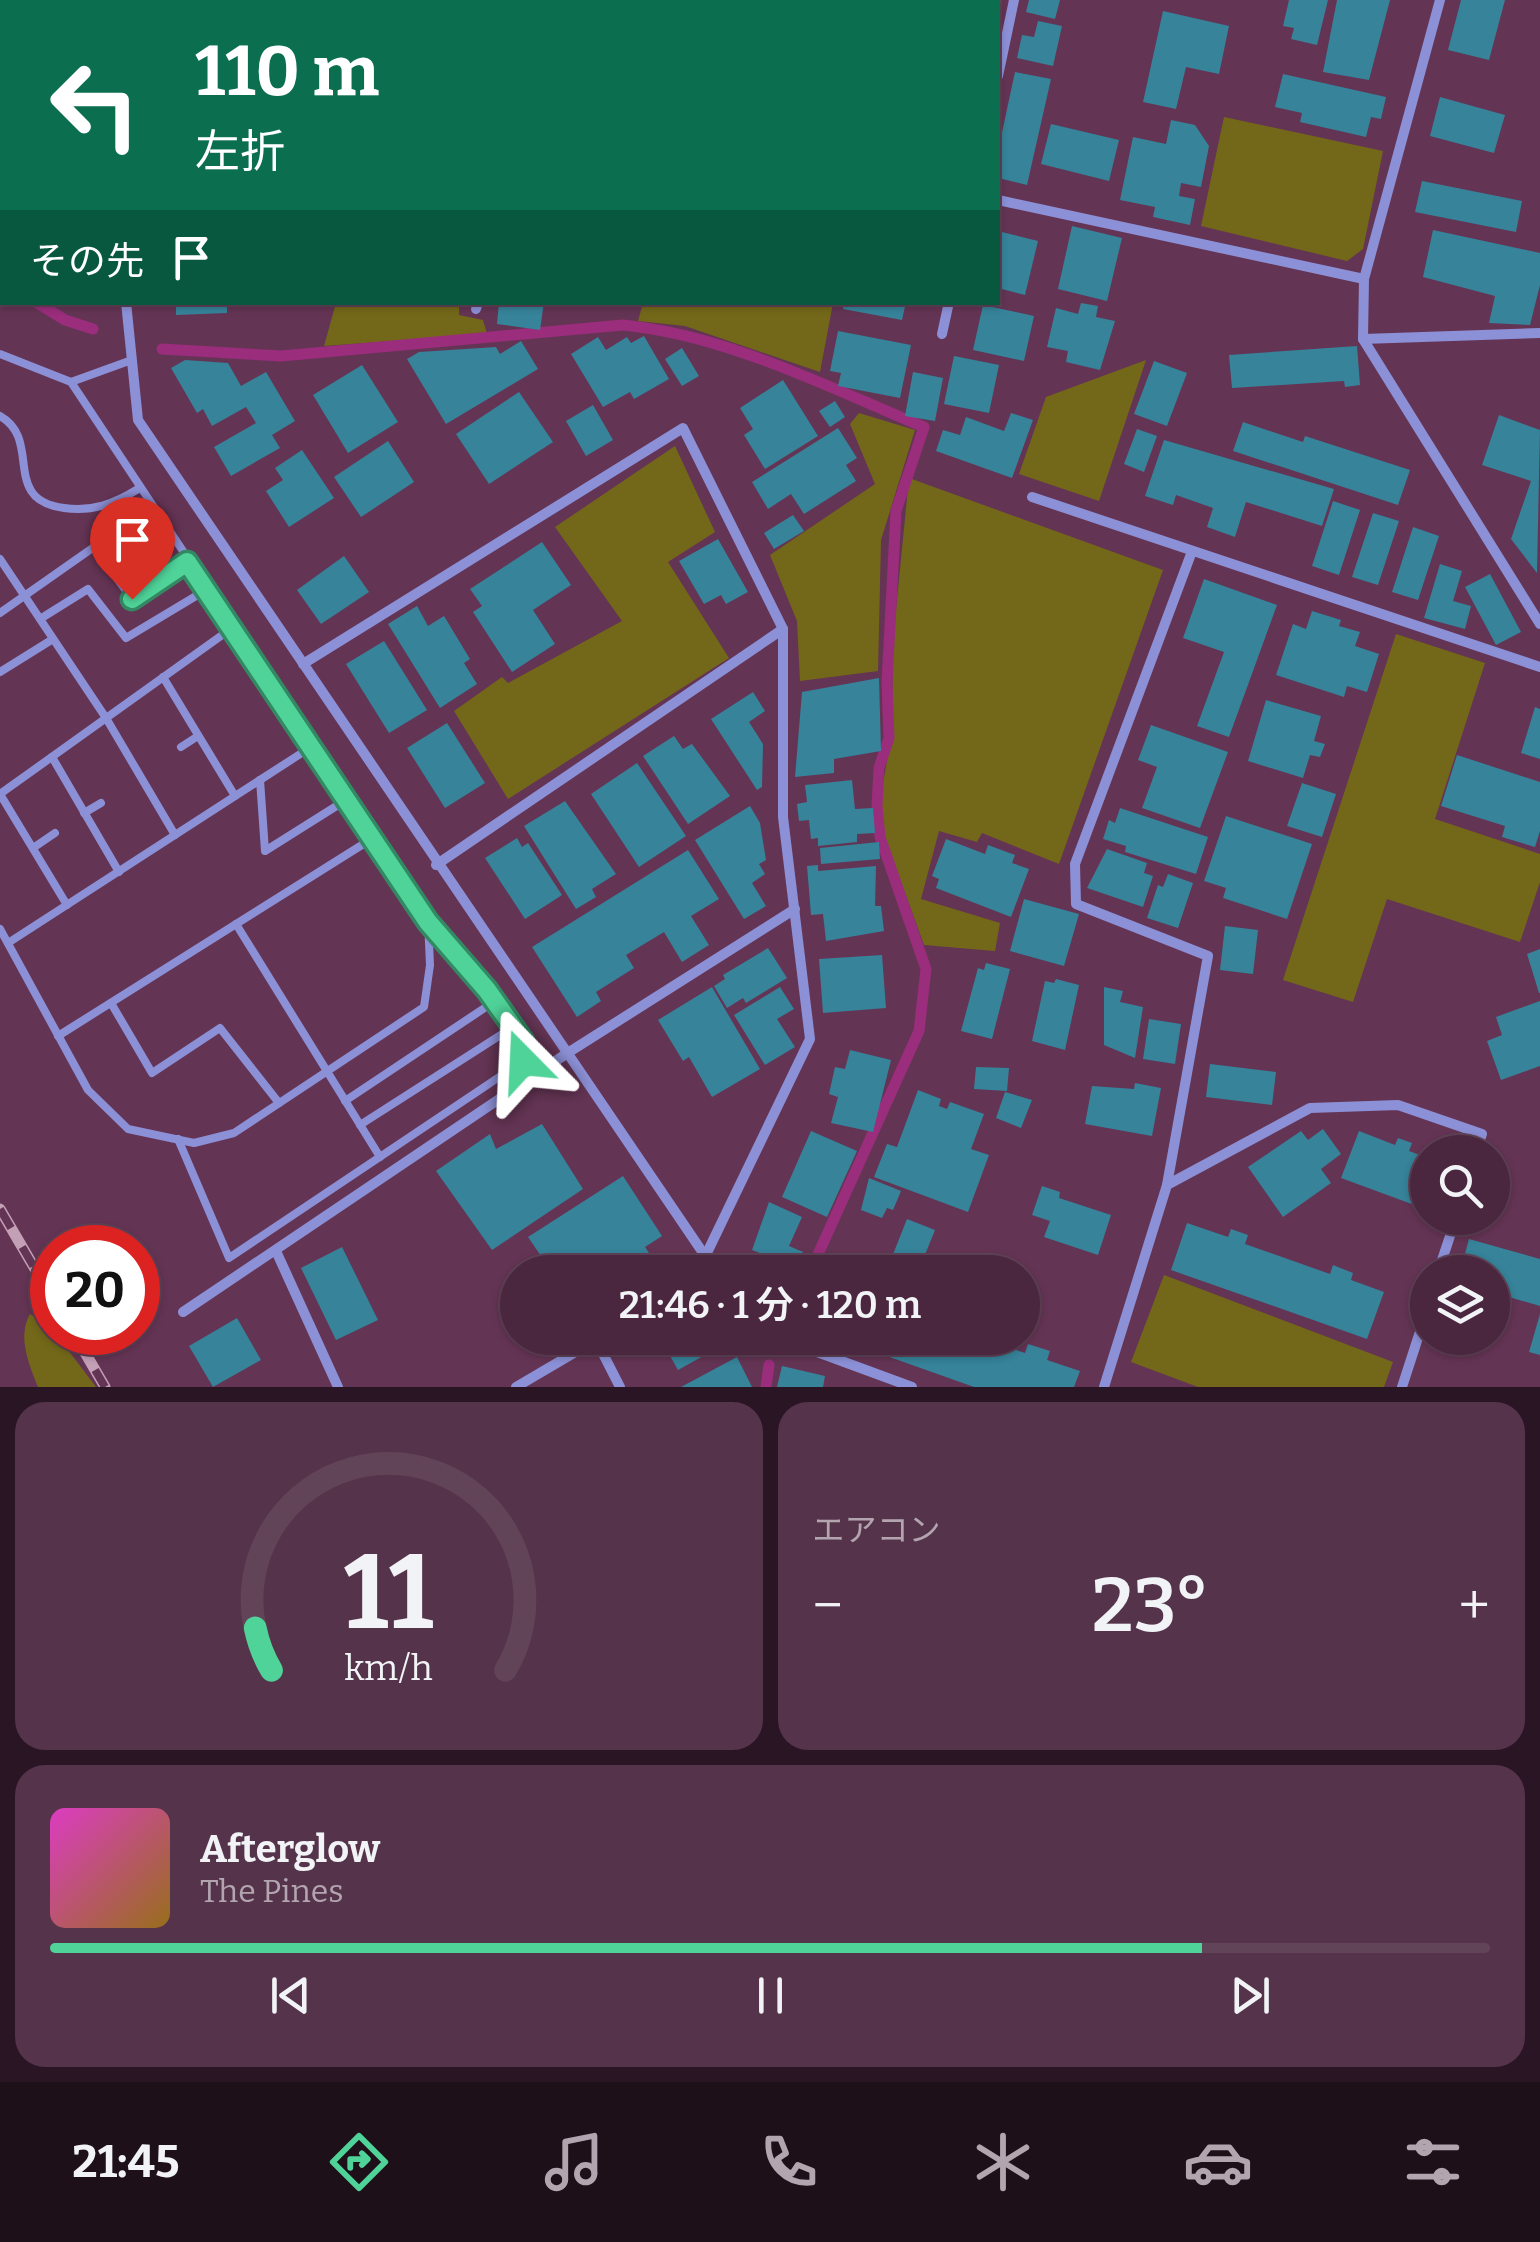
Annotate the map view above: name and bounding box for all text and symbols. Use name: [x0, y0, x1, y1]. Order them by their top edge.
text: 110 m: [195, 30, 379, 114]
icon: left: [30, 40, 160, 170]
text: 左折: [195, 125, 285, 179]
icon: arrive: [164, 230, 219, 285]
text: その先: [30, 238, 144, 284]
pin: [90, 497, 175, 600]
icon: arrive: [105, 512, 160, 567]
position arrow: [471, 1009, 575, 1113]
map controls: [1410, 1135, 1510, 1355]
button: search: [1410, 1135, 1510, 1235]
speed limit sign: 20: [30, 1225, 160, 1355]
button: layers: [1410, 1255, 1510, 1355]
text: 21:46 · 1 分 · 120 m: [619, 1282, 921, 1328]
text: エアコン: [813, 1511, 941, 1549]
text: 11: [344, 1531, 434, 1656]
text: 23°: [1092, 1561, 1210, 1651]
text: −: [813, 1573, 843, 1639]
text: +: [1459, 1573, 1490, 1639]
text: km/h: [345, 1647, 433, 1689]
text: Afterglow: [200, 1826, 380, 1872]
text: The Pines: [200, 1872, 344, 1910]
icon: previous: [263, 1968, 318, 2023]
icon: pause: [743, 1968, 798, 2023]
icon: next: [1223, 1968, 1278, 2023]
icon: directions: [324, 2127, 394, 2197]
icon: music: [539, 2127, 609, 2197]
icon: phone: [754, 2127, 824, 2197]
icon: climate: [968, 2127, 1038, 2197]
icon: car: [1183, 2127, 1253, 2197]
icon: filters: [1398, 2127, 1468, 2197]
text: 21:45: [72, 2135, 180, 2189]

